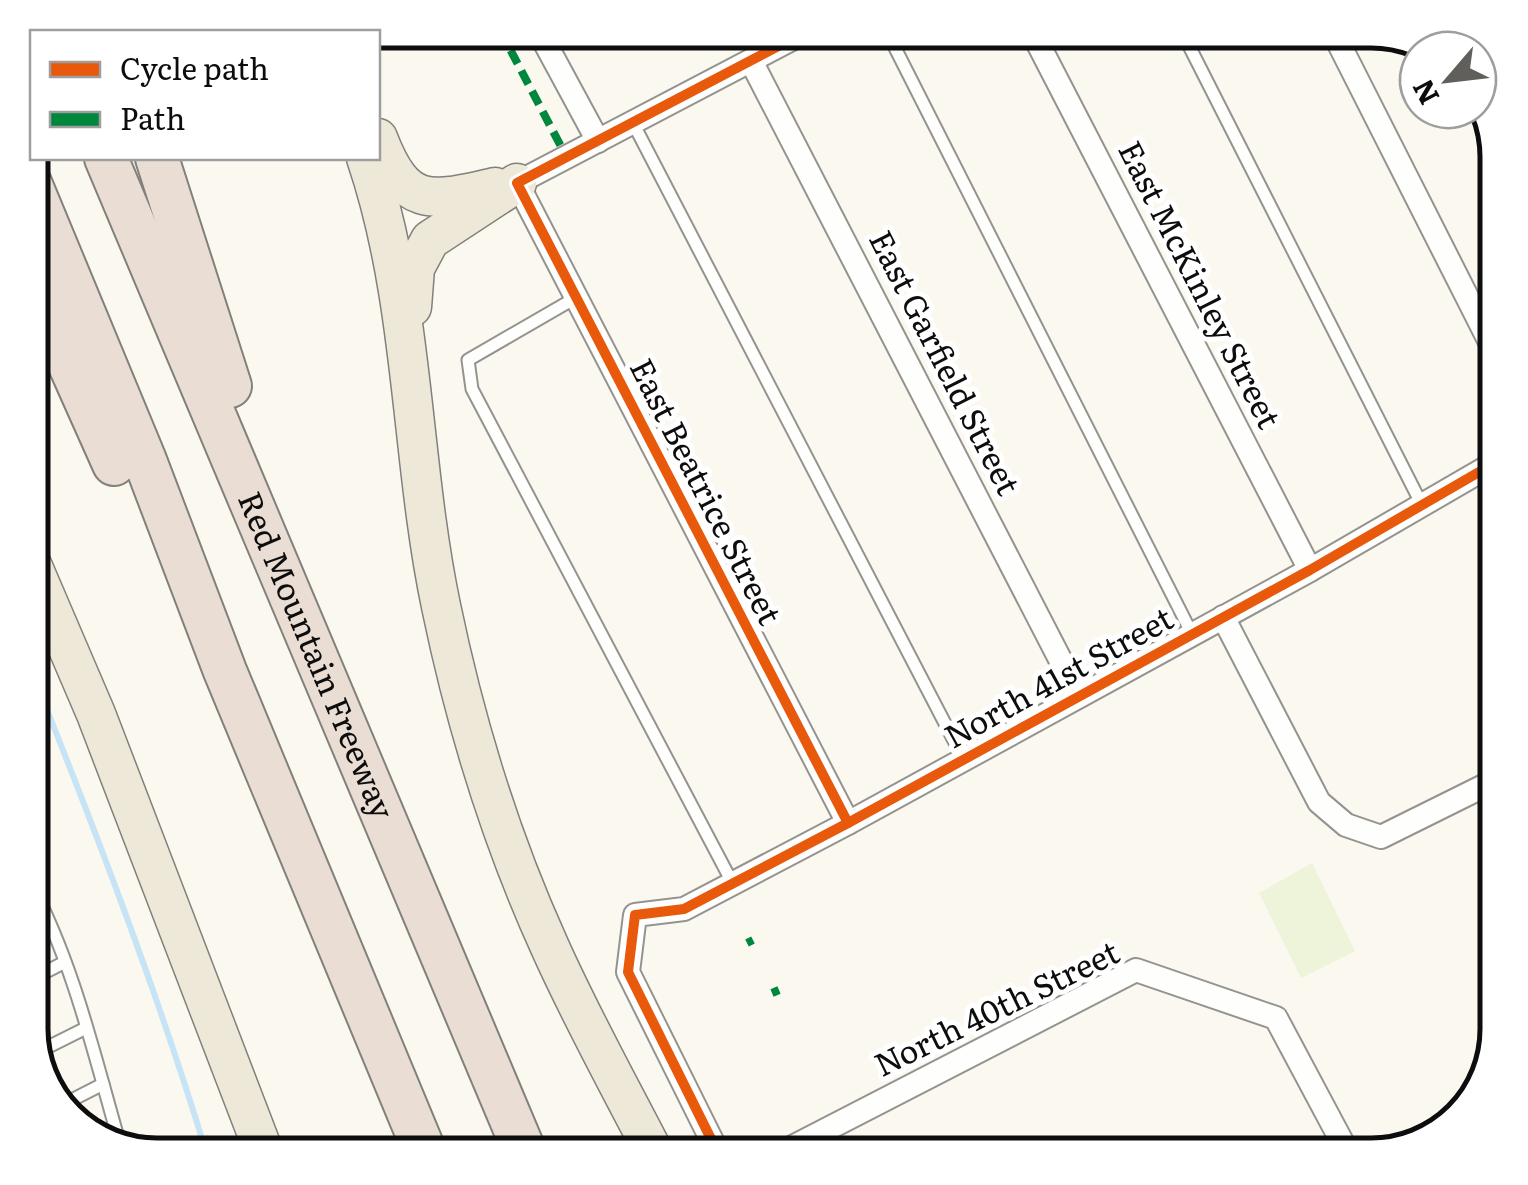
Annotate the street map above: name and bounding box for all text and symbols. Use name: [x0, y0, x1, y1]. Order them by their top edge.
legend: [30, 30, 380, 160]
north arrow: [1398, 30, 1498, 130]
text: Cycle path: [120, 45, 269, 89]
text: N: [1400, 72, 1448, 113]
text: Path: [120, 95, 185, 139]
street label: East McKinley Street: [1108, 131, 1295, 436]
street label: East Garfield Street: [859, 221, 1034, 502]
street label: East Beatrice Street: [620, 349, 796, 632]
street label: Red Mountain Freeway: [228, 483, 409, 826]
street label: North 41st Street: [934, 593, 1181, 758]
street label: North 40th Street: [865, 926, 1126, 1086]

